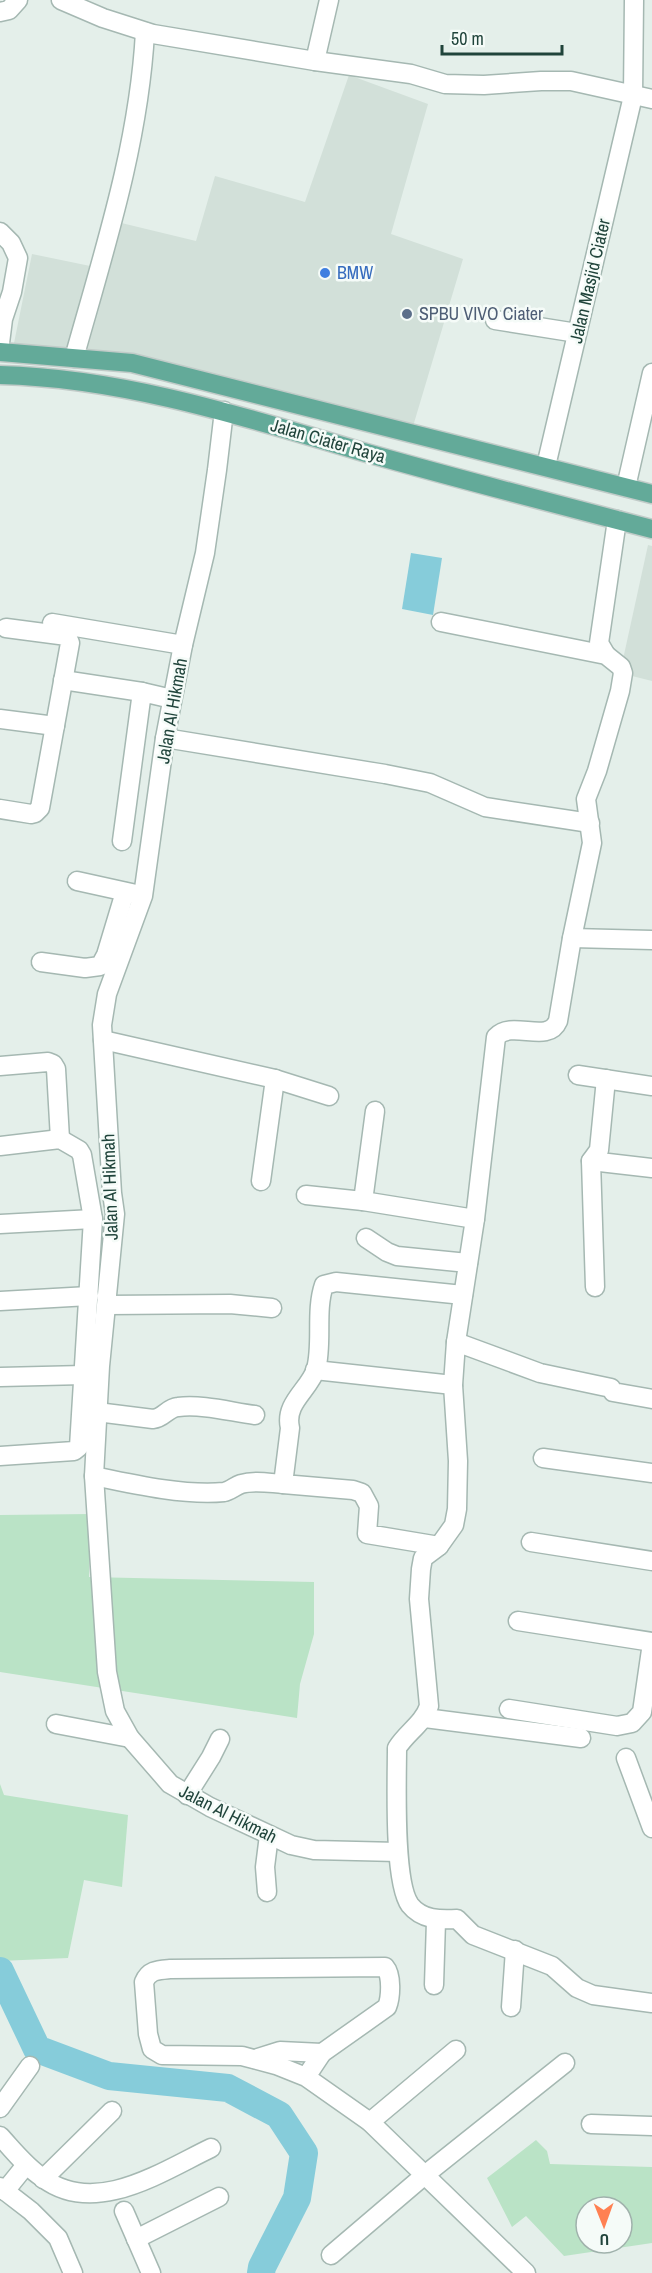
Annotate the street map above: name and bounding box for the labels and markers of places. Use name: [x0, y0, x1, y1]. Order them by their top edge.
place label: BMW: [337, 260, 373, 285]
marker: BMW: [318, 266, 332, 280]
place label: SPBU VIVO Ciater: [419, 301, 543, 326]
marker: SPBU VIVO Ciater: [400, 307, 414, 321]

